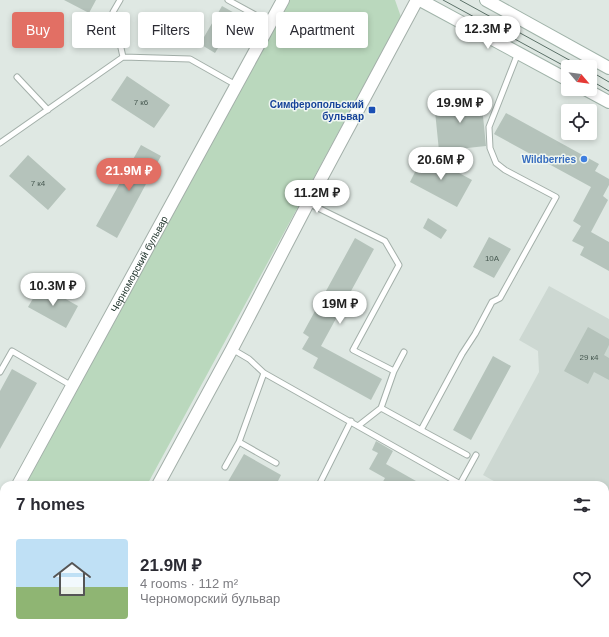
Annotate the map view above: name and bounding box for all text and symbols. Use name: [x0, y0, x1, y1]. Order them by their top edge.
chip: Buy: [12, 12, 64, 48]
chip: Rent: [72, 12, 130, 48]
chip: Filters: [138, 12, 204, 48]
chip: New: [212, 12, 268, 48]
chip: Apartment: [276, 12, 368, 48]
pin: 12.3M ₽: [451, 16, 525, 50]
text: 12.3M ₽: [464, 21, 512, 36]
north arrow: [561, 60, 597, 96]
map controls: [561, 60, 597, 140]
pin: 19.9M ₽: [423, 90, 497, 124]
text: 19.9M ₽: [436, 95, 484, 110]
house number: 7 к6: [134, 98, 149, 107]
place label: Симферопольский бульвар: [270, 99, 364, 122]
button: locate: [561, 104, 597, 140]
marker: Симферопольский бульвар: [367, 105, 377, 115]
pin: 20.6M ₽: [404, 147, 478, 181]
text: 20.6M ₽: [417, 152, 465, 167]
place label: Wildberries: [522, 154, 576, 165]
marker: Wildberries: [579, 154, 589, 164]
pin: 21.9M ₽: [92, 158, 166, 192]
text: 21.9M ₽: [105, 163, 153, 178]
house number: 7 к4: [31, 179, 46, 188]
pin: 11.2M ₽: [280, 180, 354, 214]
text: 11.2M ₽: [294, 185, 340, 200]
street label: Черноморский бульвар: [108, 213, 170, 314]
house number: 10А: [485, 254, 500, 263]
pin: 10.3M ₽: [16, 273, 90, 307]
text: 10.3M ₽: [29, 278, 77, 293]
pin: 19M ₽: [312, 291, 368, 325]
text: 19M ₽: [322, 296, 358, 311]
house number: 29 к4: [579, 353, 599, 362]
icon: filters: [571, 494, 593, 516]
text: 7 homes: [16, 495, 85, 514]
icon: home: [48, 555, 96, 603]
text: 21.9M ₽: [140, 556, 202, 575]
icon: heart: [571, 568, 593, 590]
text: 4 rooms · 112 m²: [140, 576, 238, 591]
text: Черноморский бульвар: [140, 591, 280, 606]

